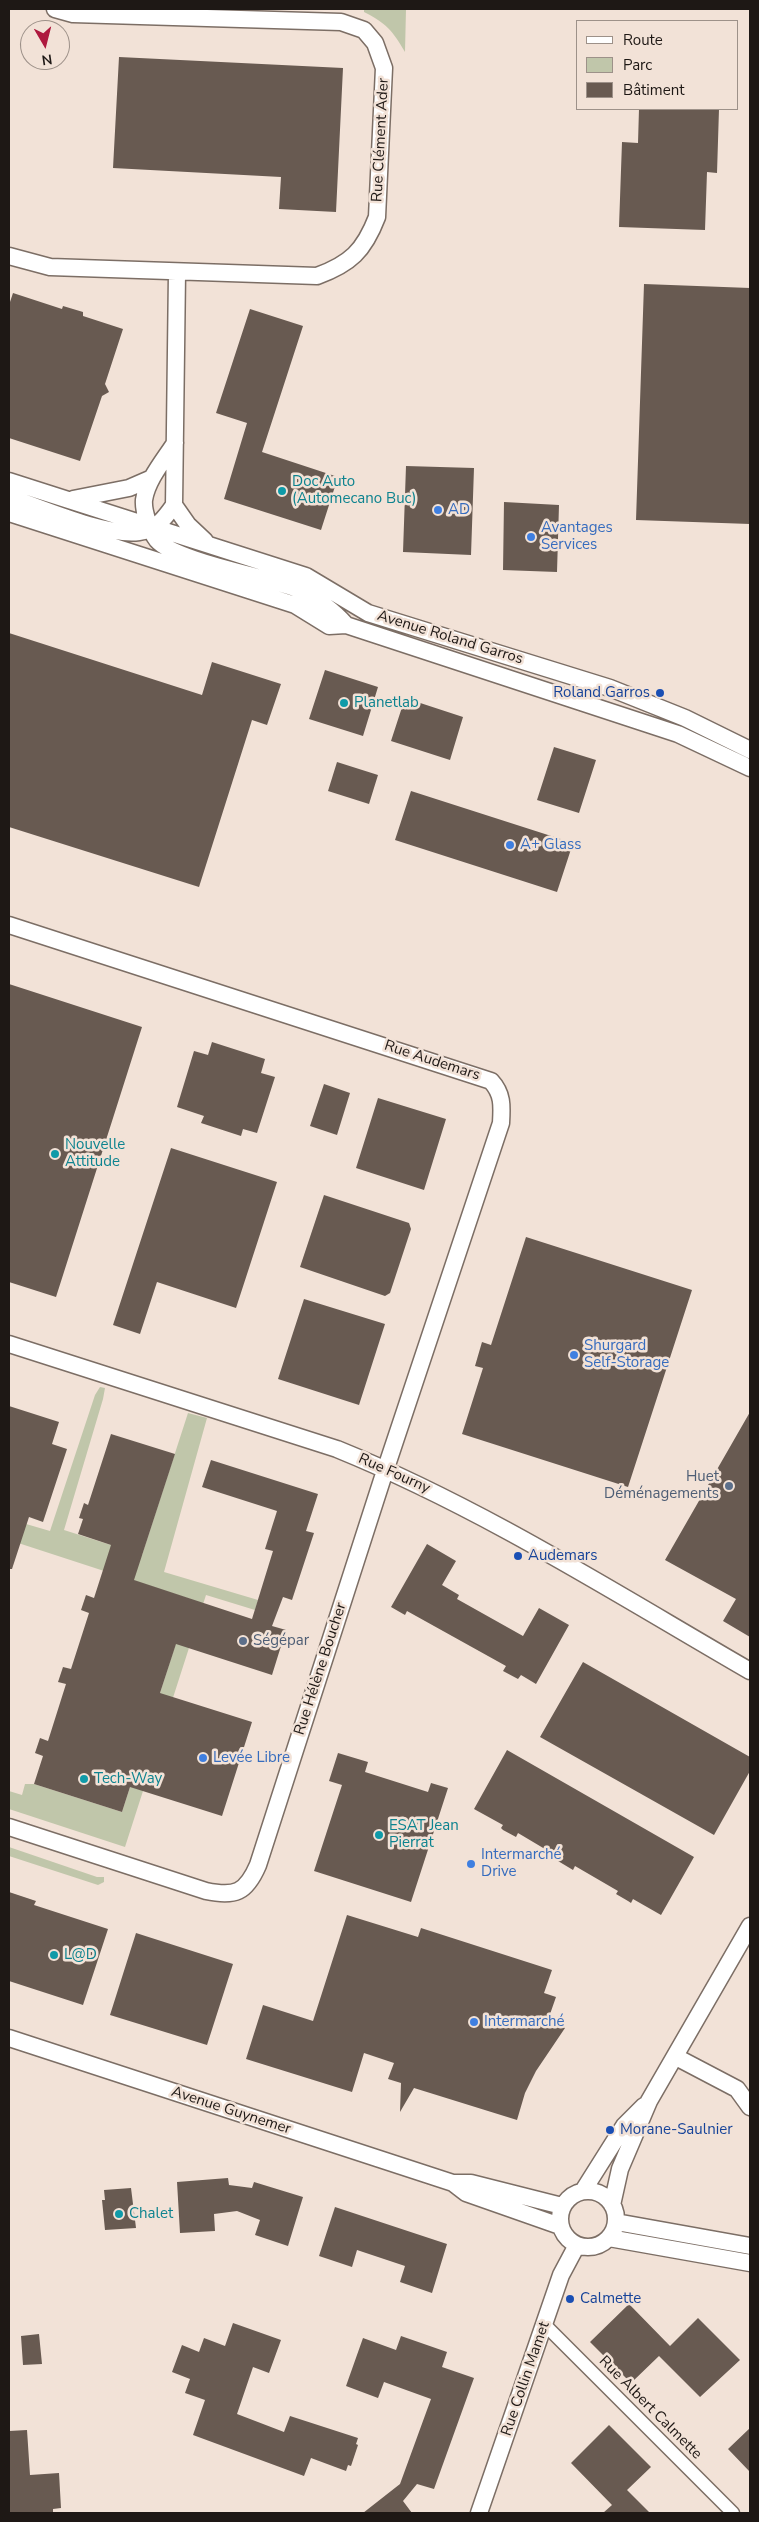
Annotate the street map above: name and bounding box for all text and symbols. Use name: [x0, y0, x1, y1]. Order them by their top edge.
north arrow: [20, 20, 70, 70]
legend: [576, 20, 739, 110]
text: Route: [623, 30, 663, 50]
text: N: [41, 49, 54, 69]
text: Parc: [623, 55, 652, 75]
street label: Rue Clément Ader: [369, 78, 393, 202]
text: Bâtiment: [623, 80, 684, 100]
place label: Doc Auto (Automecano Buc): [292, 473, 416, 508]
marker: Doc Auto (Automecano Buc): [276, 485, 288, 497]
place label: AD: [448, 501, 470, 519]
marker: AD: [432, 504, 444, 516]
place label: Avantages Services: [541, 519, 613, 554]
marker: Avantages Services: [525, 531, 537, 543]
street label: Avenue Roland Garros: [375, 607, 525, 669]
place label: Roland Garros: [553, 684, 650, 702]
marker: Roland Garros: [654, 687, 666, 699]
place label: Planetlab: [354, 694, 419, 712]
marker: Planetlab: [338, 697, 350, 709]
place label: A+ Glass: [520, 836, 581, 854]
marker: A+ Glass: [504, 839, 516, 851]
street label: Rue Audemars: [382, 1037, 482, 1085]
place label: Nouvelle Attitude: [65, 1136, 125, 1171]
marker: Nouvelle Attitude: [49, 1148, 61, 1160]
place label: Shurgard Self-Storage: [584, 1337, 669, 1372]
marker: Shurgard Self-Storage: [568, 1349, 580, 1361]
street label: Rue Fourny: [355, 1450, 433, 1498]
place label: Huet Déménagements: [604, 1468, 719, 1503]
marker: Huet Déménagements: [723, 1480, 735, 1492]
place label: Audemars: [528, 1547, 597, 1565]
marker: Audemars: [512, 1550, 524, 1562]
street label: Rue Hélène Boucher: [291, 1601, 351, 1737]
place label: Ségépar: [253, 1632, 309, 1650]
marker: Ségépar: [237, 1635, 249, 1647]
place label: Levée Libre: [213, 1749, 290, 1767]
marker: Levée Libre: [197, 1752, 209, 1764]
place label: Tech-Way: [94, 1770, 162, 1788]
marker: Tech-Way: [78, 1773, 90, 1785]
place label: ESAT Jean Pierrat: [389, 1817, 459, 1852]
marker: ESAT Jean Pierrat: [373, 1829, 385, 1841]
place label: Intermarché Drive: [481, 1846, 561, 1881]
marker: Intermarché Drive: [465, 1858, 477, 1870]
place label: L@D: [64, 1946, 97, 1964]
marker: L@D: [48, 1949, 60, 1961]
place label: Intermarché: [484, 2013, 564, 2031]
marker: Intermarché: [468, 2016, 480, 2028]
street label: Avenue Guynemer: [169, 2083, 293, 2139]
place label: Morane-Saulnier: [620, 2121, 733, 2139]
marker: Morane-Saulnier: [604, 2124, 616, 2136]
place label: Chalet: [129, 2205, 173, 2223]
marker: Chalet: [113, 2208, 125, 2220]
place label: Calmette: [580, 2290, 641, 2308]
marker: Calmette: [564, 2293, 576, 2305]
street label: Rue Collin Mamet: [498, 2319, 554, 2439]
street label: Rue Albert Calmette: [595, 2353, 705, 2463]

